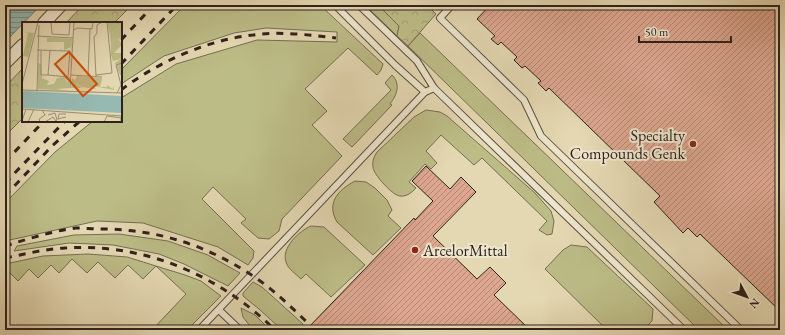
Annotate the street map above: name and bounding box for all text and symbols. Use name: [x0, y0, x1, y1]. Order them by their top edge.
scale bar: [639, 18, 731, 44]
inset map: [22, 22, 122, 122]
text: 50 m: [645, 24, 669, 40]
place label: Specialty Compounds Genk: [570, 125, 686, 164]
marker: Specialty Compounds Genk: [688, 139, 698, 149]
place label: ArcelorMittal: [422, 240, 508, 261]
marker: ArcelorMittal: [410, 245, 420, 255]
north arrow: [727, 277, 767, 317]
text: N: [746, 296, 763, 312]

